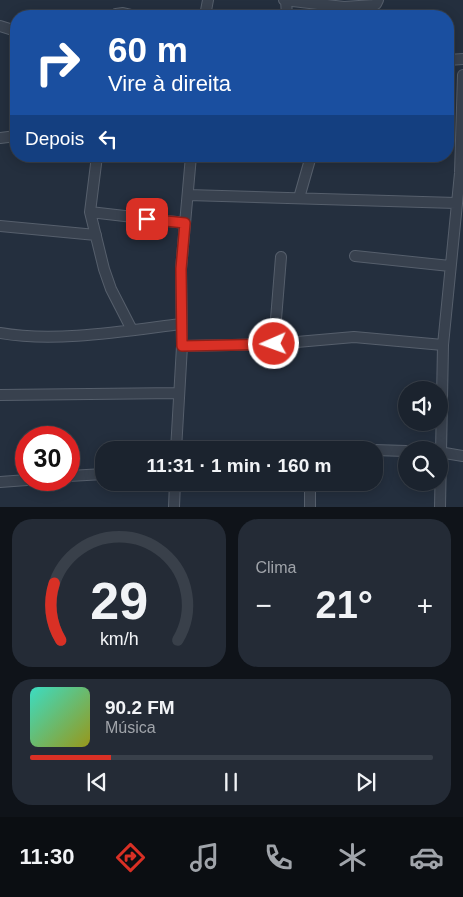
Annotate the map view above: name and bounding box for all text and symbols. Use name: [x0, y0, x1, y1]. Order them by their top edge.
icon: right: [25, 30, 90, 95]
text: 60 m: [108, 30, 188, 69]
text: Vire à direita: [108, 71, 231, 96]
icon: left: [94, 125, 122, 153]
text: Depois: [25, 128, 84, 149]
pin: [126, 198, 168, 240]
icon: arrive: [133, 205, 161, 233]
position arrow: [247, 317, 299, 369]
map controls: [398, 381, 448, 491]
button: sound: [398, 381, 448, 431]
speed limit sign: 30: [15, 426, 80, 491]
button: search: [398, 441, 448, 491]
text: 11:31 · 1 min · 160 m: [147, 455, 331, 476]
text: Clima: [256, 559, 296, 576]
text: 29: [90, 572, 148, 630]
text: 21°: [316, 584, 373, 626]
text: −: [256, 590, 272, 621]
text: +: [417, 590, 433, 621]
text: km/h: [99, 629, 138, 649]
text: 90.2 FM: [105, 697, 175, 718]
text: Música: [105, 719, 156, 736]
icon: previous: [83, 768, 111, 796]
icon: pause: [217, 768, 245, 796]
icon: next: [352, 768, 380, 796]
icon: directions: [113, 840, 148, 875]
icon: music: [187, 840, 222, 875]
icon: phone: [261, 840, 296, 875]
icon: climate: [335, 840, 370, 875]
icon: car: [409, 840, 444, 875]
text: 11:30: [19, 844, 74, 869]

